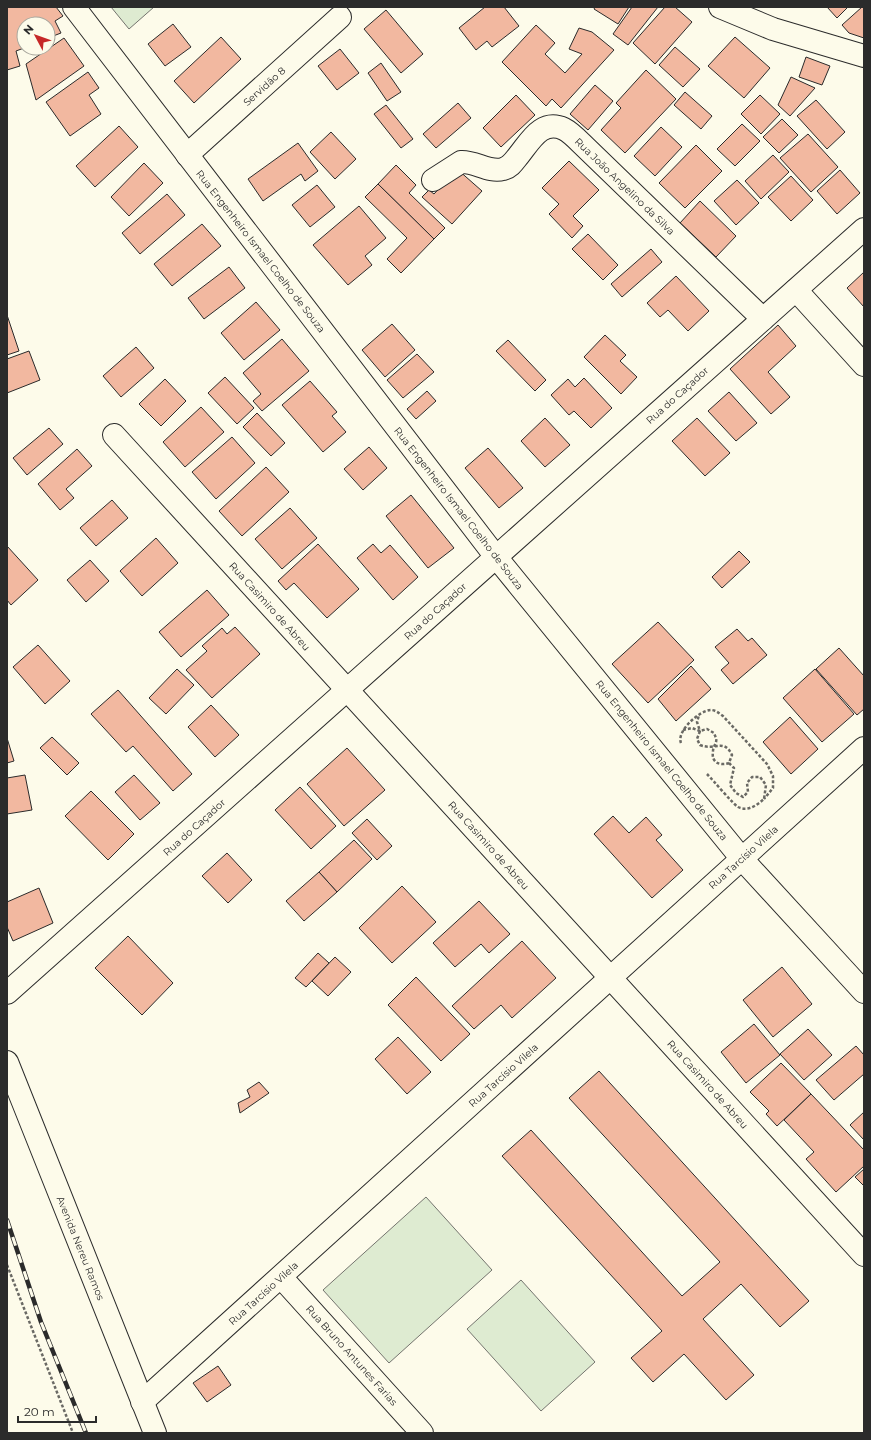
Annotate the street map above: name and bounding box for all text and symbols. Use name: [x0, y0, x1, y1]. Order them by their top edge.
north arrow: [16, 16, 56, 56]
text: N: [20, 21, 37, 37]
street label: Servidão 8: [241, 64, 288, 109]
street label: Rua João Angelino da Silva: [572, 135, 677, 238]
street label: Rua Engenheiro Ismael Coelho de Souza: [193, 167, 328, 335]
street label: Rua do Caçador: [643, 364, 711, 427]
street label: Rua Engenheiro Ismael Coelho de Souza: [391, 424, 526, 592]
street label: Rua Casimiro de Abreu: [226, 559, 313, 653]
street label: Rua do Caçador: [401, 580, 469, 643]
street label: Rua Engenheiro Ismael Coelho de Souza: [593, 677, 730, 843]
street label: Rua do Caçador: [160, 796, 228, 859]
street label: Rua Casimiro de Abreu: [445, 798, 532, 892]
street label: Rua Tarcísio Vilela: [706, 823, 781, 892]
street label: Rua Casimiro de Abreu: [664, 1037, 751, 1131]
street label: Rua Tarcísio Vilela: [466, 1041, 541, 1110]
street label: Avenida Nereu Ramos: [54, 1194, 107, 1302]
street label: Rua Tarcísio Vilela: [226, 1259, 301, 1328]
street label: Rua Bruno Antunes Farias: [303, 1302, 400, 1408]
scale bar: [18, 1398, 96, 1424]
text: 20 m: [24, 1404, 55, 1419]

